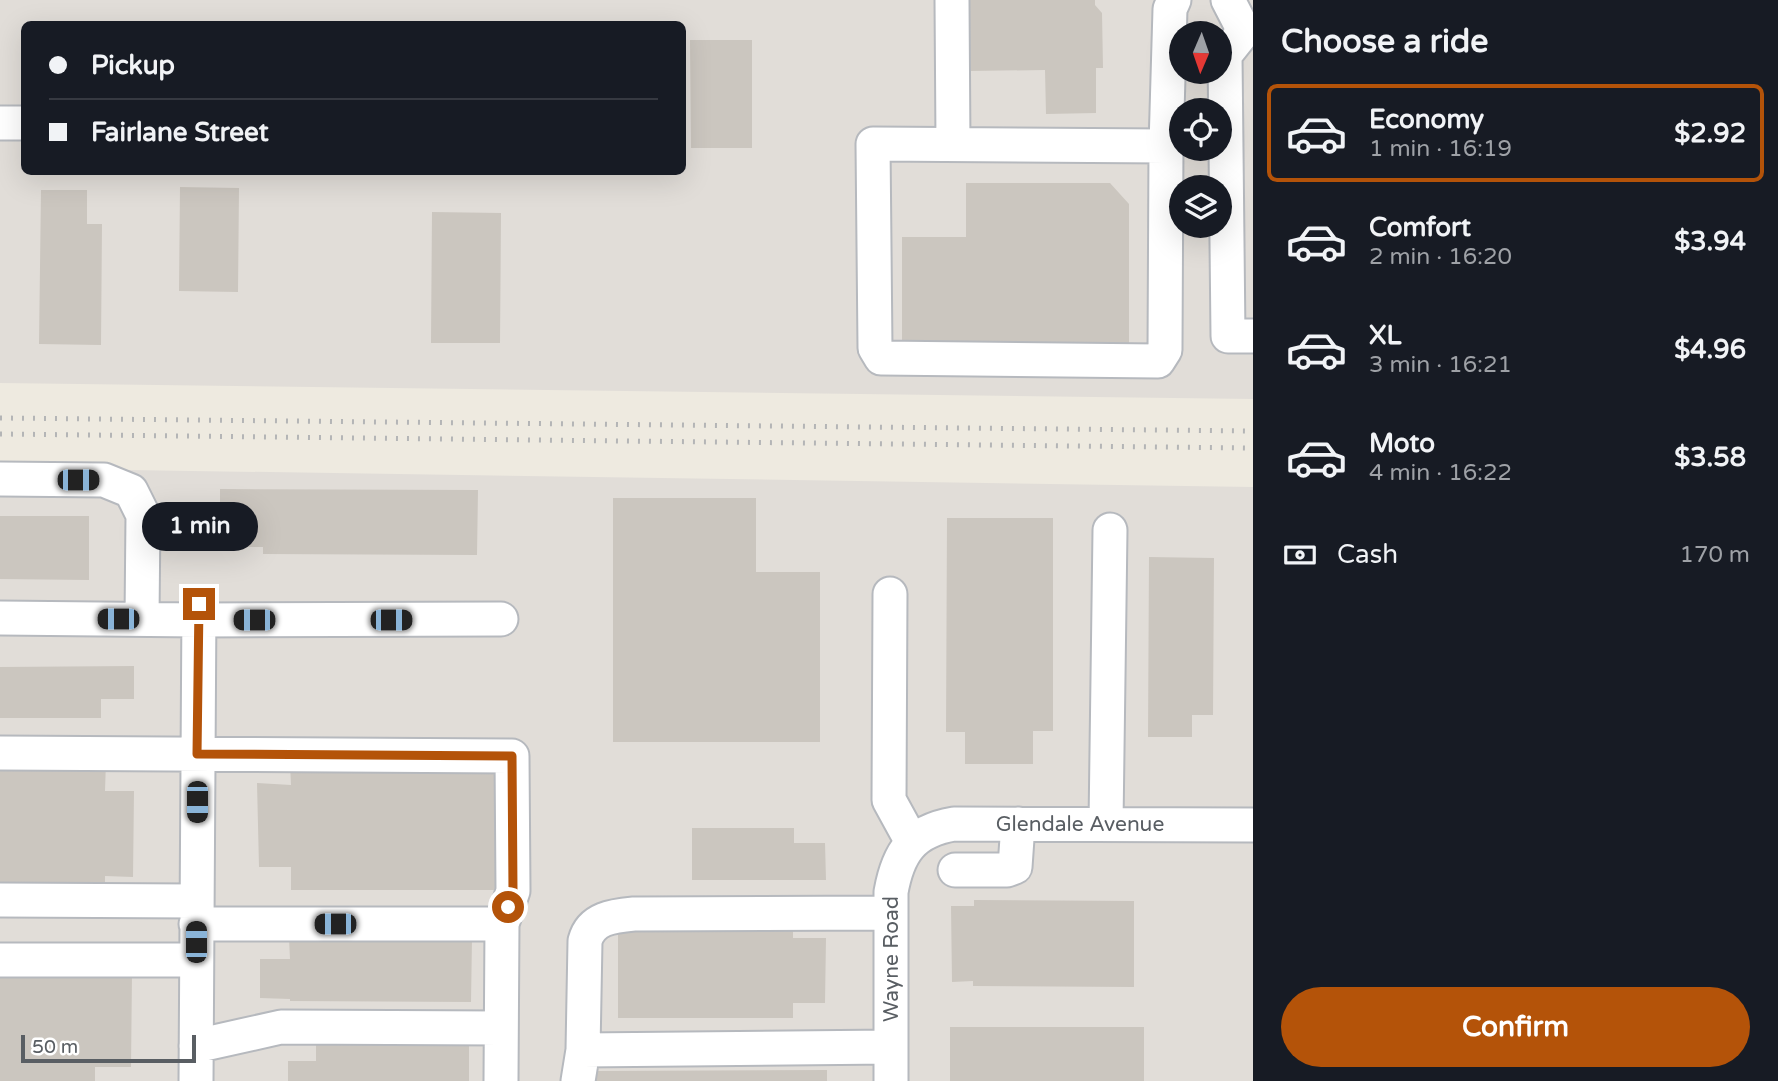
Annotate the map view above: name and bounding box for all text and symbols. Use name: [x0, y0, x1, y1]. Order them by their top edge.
north arrow: [1169, 21, 1232, 84]
map controls: [1169, 21, 1232, 238]
text: Choose a ride: [1281, 23, 1488, 61]
text: Pickup: [91, 50, 175, 81]
button: locate: [1169, 98, 1232, 161]
icon: car: [1285, 102, 1348, 165]
text: Economy: [1369, 104, 1484, 135]
text: Fairlane Street: [91, 117, 269, 148]
text: $2.92: [1674, 118, 1746, 149]
text: 1 min · 16:19: [1369, 135, 1512, 163]
button: layers: [1169, 175, 1232, 238]
icon: car: [1285, 210, 1348, 273]
text: Comfort: [1369, 212, 1471, 243]
text: $3.94: [1674, 226, 1746, 257]
text: 2 min · 16:20: [1369, 243, 1512, 271]
icon: car: [1285, 318, 1348, 381]
text: XL: [1369, 320, 1401, 351]
text: $4.96: [1674, 334, 1746, 365]
text: 3 min · 16:21: [1369, 351, 1512, 379]
icon: car: [1285, 426, 1348, 489]
text: Moto: [1369, 428, 1435, 459]
text: $3.58: [1674, 442, 1746, 473]
text: 4 min · 16:22: [1369, 459, 1512, 487]
car: [58, 470, 100, 491]
callout: 1 min: [141, 503, 257, 552]
text: 1 min: [169, 512, 231, 540]
icon: cash: [1281, 536, 1319, 574]
text: Cash: [1337, 539, 1398, 570]
text: 170 m: [1680, 541, 1750, 569]
route end: [183, 588, 215, 620]
car: [98, 609, 140, 630]
car: [234, 610, 276, 631]
car: [371, 610, 413, 631]
car: [187, 781, 208, 823]
street label: Glendale Avenue: [996, 812, 1164, 837]
route start: [492, 891, 524, 923]
street label: Wayne Road: [879, 896, 904, 1022]
car: [315, 914, 357, 935]
car: [186, 921, 207, 963]
button: Confirm: [1281, 987, 1750, 1067]
scale bar: [21, 1032, 196, 1064]
text: 50 m: [32, 1036, 78, 1058]

